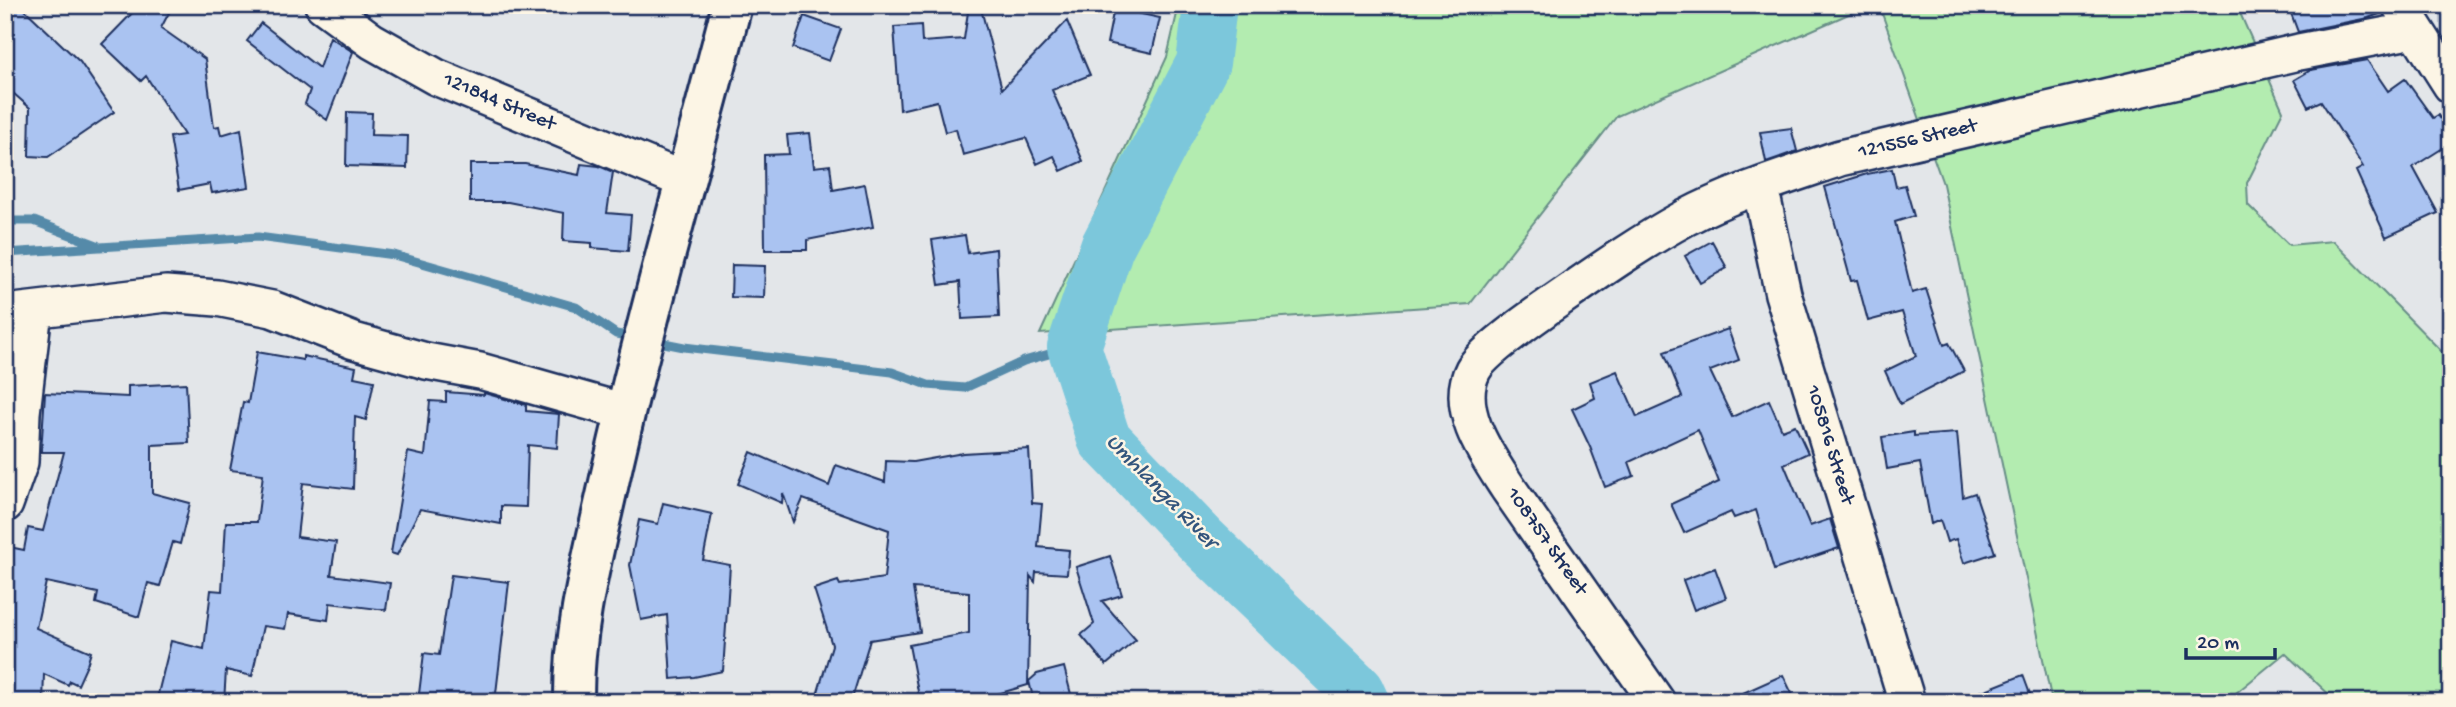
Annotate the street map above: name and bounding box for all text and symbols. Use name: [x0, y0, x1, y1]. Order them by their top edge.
street label: 121844 Street: [438, 68, 561, 139]
street label: 121556 Street: [1855, 114, 1982, 166]
street label: 105816 Street: [1799, 382, 1860, 510]
water label: Umhlanga River: [1099, 429, 1226, 559]
street label: 108757 Street: [1499, 483, 1594, 603]
scale bar: [2186, 616, 2276, 660]
text: 20 m: [2197, 632, 2239, 657]

